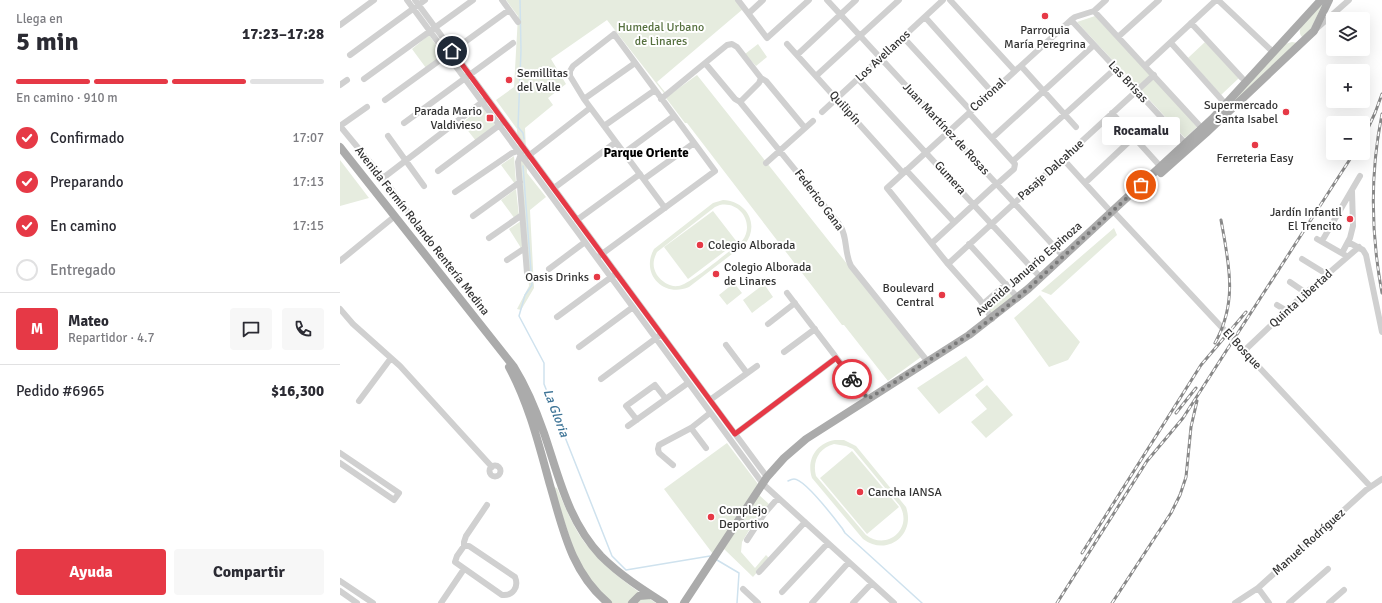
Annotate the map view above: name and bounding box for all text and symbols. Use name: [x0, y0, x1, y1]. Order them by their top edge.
text: Llega en: [16, 11, 63, 27]
marker: Parroquia María Peregrina: [1040, 11, 1050, 21]
map controls: [1326, 12, 1370, 160]
button: layers: [1326, 12, 1370, 56]
park label: Humedal Urbano de Linares: [618, 20, 704, 49]
place label: Parroquia María Peregrina: [1004, 23, 1086, 52]
text: 17:23–17:28: [242, 25, 324, 43]
text: 5 min: [16, 26, 79, 58]
street label: Los Avellanos: [852, 27, 914, 85]
pin: [435, 34, 469, 68]
icon: home: [441, 40, 463, 62]
street label: Las Brisas: [1105, 58, 1151, 106]
button: +: [1326, 64, 1370, 108]
place label: Semillitas del Valle: [517, 66, 568, 95]
marker: Semillitas del Valle: [504, 75, 514, 85]
street label: Coironal: [967, 75, 1009, 115]
street label: Juan Martínez de Rosas: [899, 80, 993, 178]
street label: Quilipín: [826, 88, 864, 128]
text: En camino · 910 m: [16, 90, 118, 106]
place label: Supermercado Santa Isabel: [1204, 98, 1278, 127]
place label: Parada Mario Valdivieso: [414, 104, 482, 133]
marker: Supermercado Santa Isabel: [1281, 107, 1291, 117]
marker: Parada Mario Valdivieso: [485, 113, 495, 123]
button: −: [1326, 116, 1370, 160]
callout: Rocamalu: [1102, 117, 1180, 145]
text: Rocamalu: [1113, 123, 1169, 139]
icon: check: [16, 127, 38, 149]
text: Confirmado: [50, 129, 124, 147]
text: 17:07: [292, 130, 324, 146]
street label: Pasaje Dalcahue: [1015, 136, 1087, 204]
marker: Ferreteria Easy: [1250, 140, 1260, 150]
street label: Avenida Fermín Rolando Rentería Medina: [351, 143, 493, 319]
district label: Parque Oriente: [603, 145, 689, 161]
place label: Ferreteria Easy: [1217, 151, 1294, 166]
street label: Gumera: [931, 158, 969, 198]
street label: Federico Gana: [791, 166, 847, 234]
pin: [1124, 168, 1158, 202]
icon: check: [16, 171, 38, 193]
text: Preparando: [50, 173, 124, 191]
text: 17:13: [292, 174, 324, 190]
icon: bag: [1130, 174, 1152, 196]
place label: Jardín Infantil El Trencito: [1270, 205, 1342, 234]
marker: Jardín Infantil El Trencito: [1345, 214, 1355, 224]
icon: check: [16, 215, 38, 237]
text: En camino: [50, 217, 117, 235]
text: 17:15: [292, 218, 324, 234]
street label: Avenida Januario Espinoza: [973, 219, 1085, 319]
place label: Colegio Alborada: [708, 238, 795, 253]
marker: Colegio Alborada: [695, 240, 705, 250]
place label: Colegio Alborada de Linares: [724, 260, 811, 289]
text: Entregado: [50, 261, 116, 279]
street label: Quinta Libertad: [1266, 267, 1336, 331]
marker: Colegio Alborada de Linares: [711, 269, 721, 279]
place label: Oasis Drinks: [525, 270, 589, 285]
marker: Oasis Drinks: [592, 272, 602, 282]
place label: Boulevard Central: [882, 281, 934, 310]
marker: Boulevard Central: [937, 290, 947, 300]
button: chat: [230, 308, 272, 350]
button: phone: [282, 308, 324, 350]
text: Mateo: [68, 312, 109, 330]
text: M: [31, 320, 43, 338]
street label: El Bosque: [1219, 325, 1265, 373]
text: Repartidor · 4.7: [68, 330, 154, 346]
courier: [832, 359, 872, 399]
icon: bike: [841, 368, 863, 390]
text: Pedido #6965: [16, 382, 105, 400]
text: $16,300: [271, 382, 324, 400]
water label: La Gloria: [540, 387, 573, 440]
place label: Cancha IANSA: [868, 485, 942, 500]
marker: Cancha IANSA: [855, 487, 865, 497]
place label: Complejo Deportivo: [719, 503, 769, 532]
street label: Manuel Rodríguez: [1270, 505, 1348, 579]
marker: Complejo Deportivo: [706, 512, 716, 522]
button: Ayuda: [16, 549, 166, 595]
button: Compartir: [174, 549, 324, 595]

